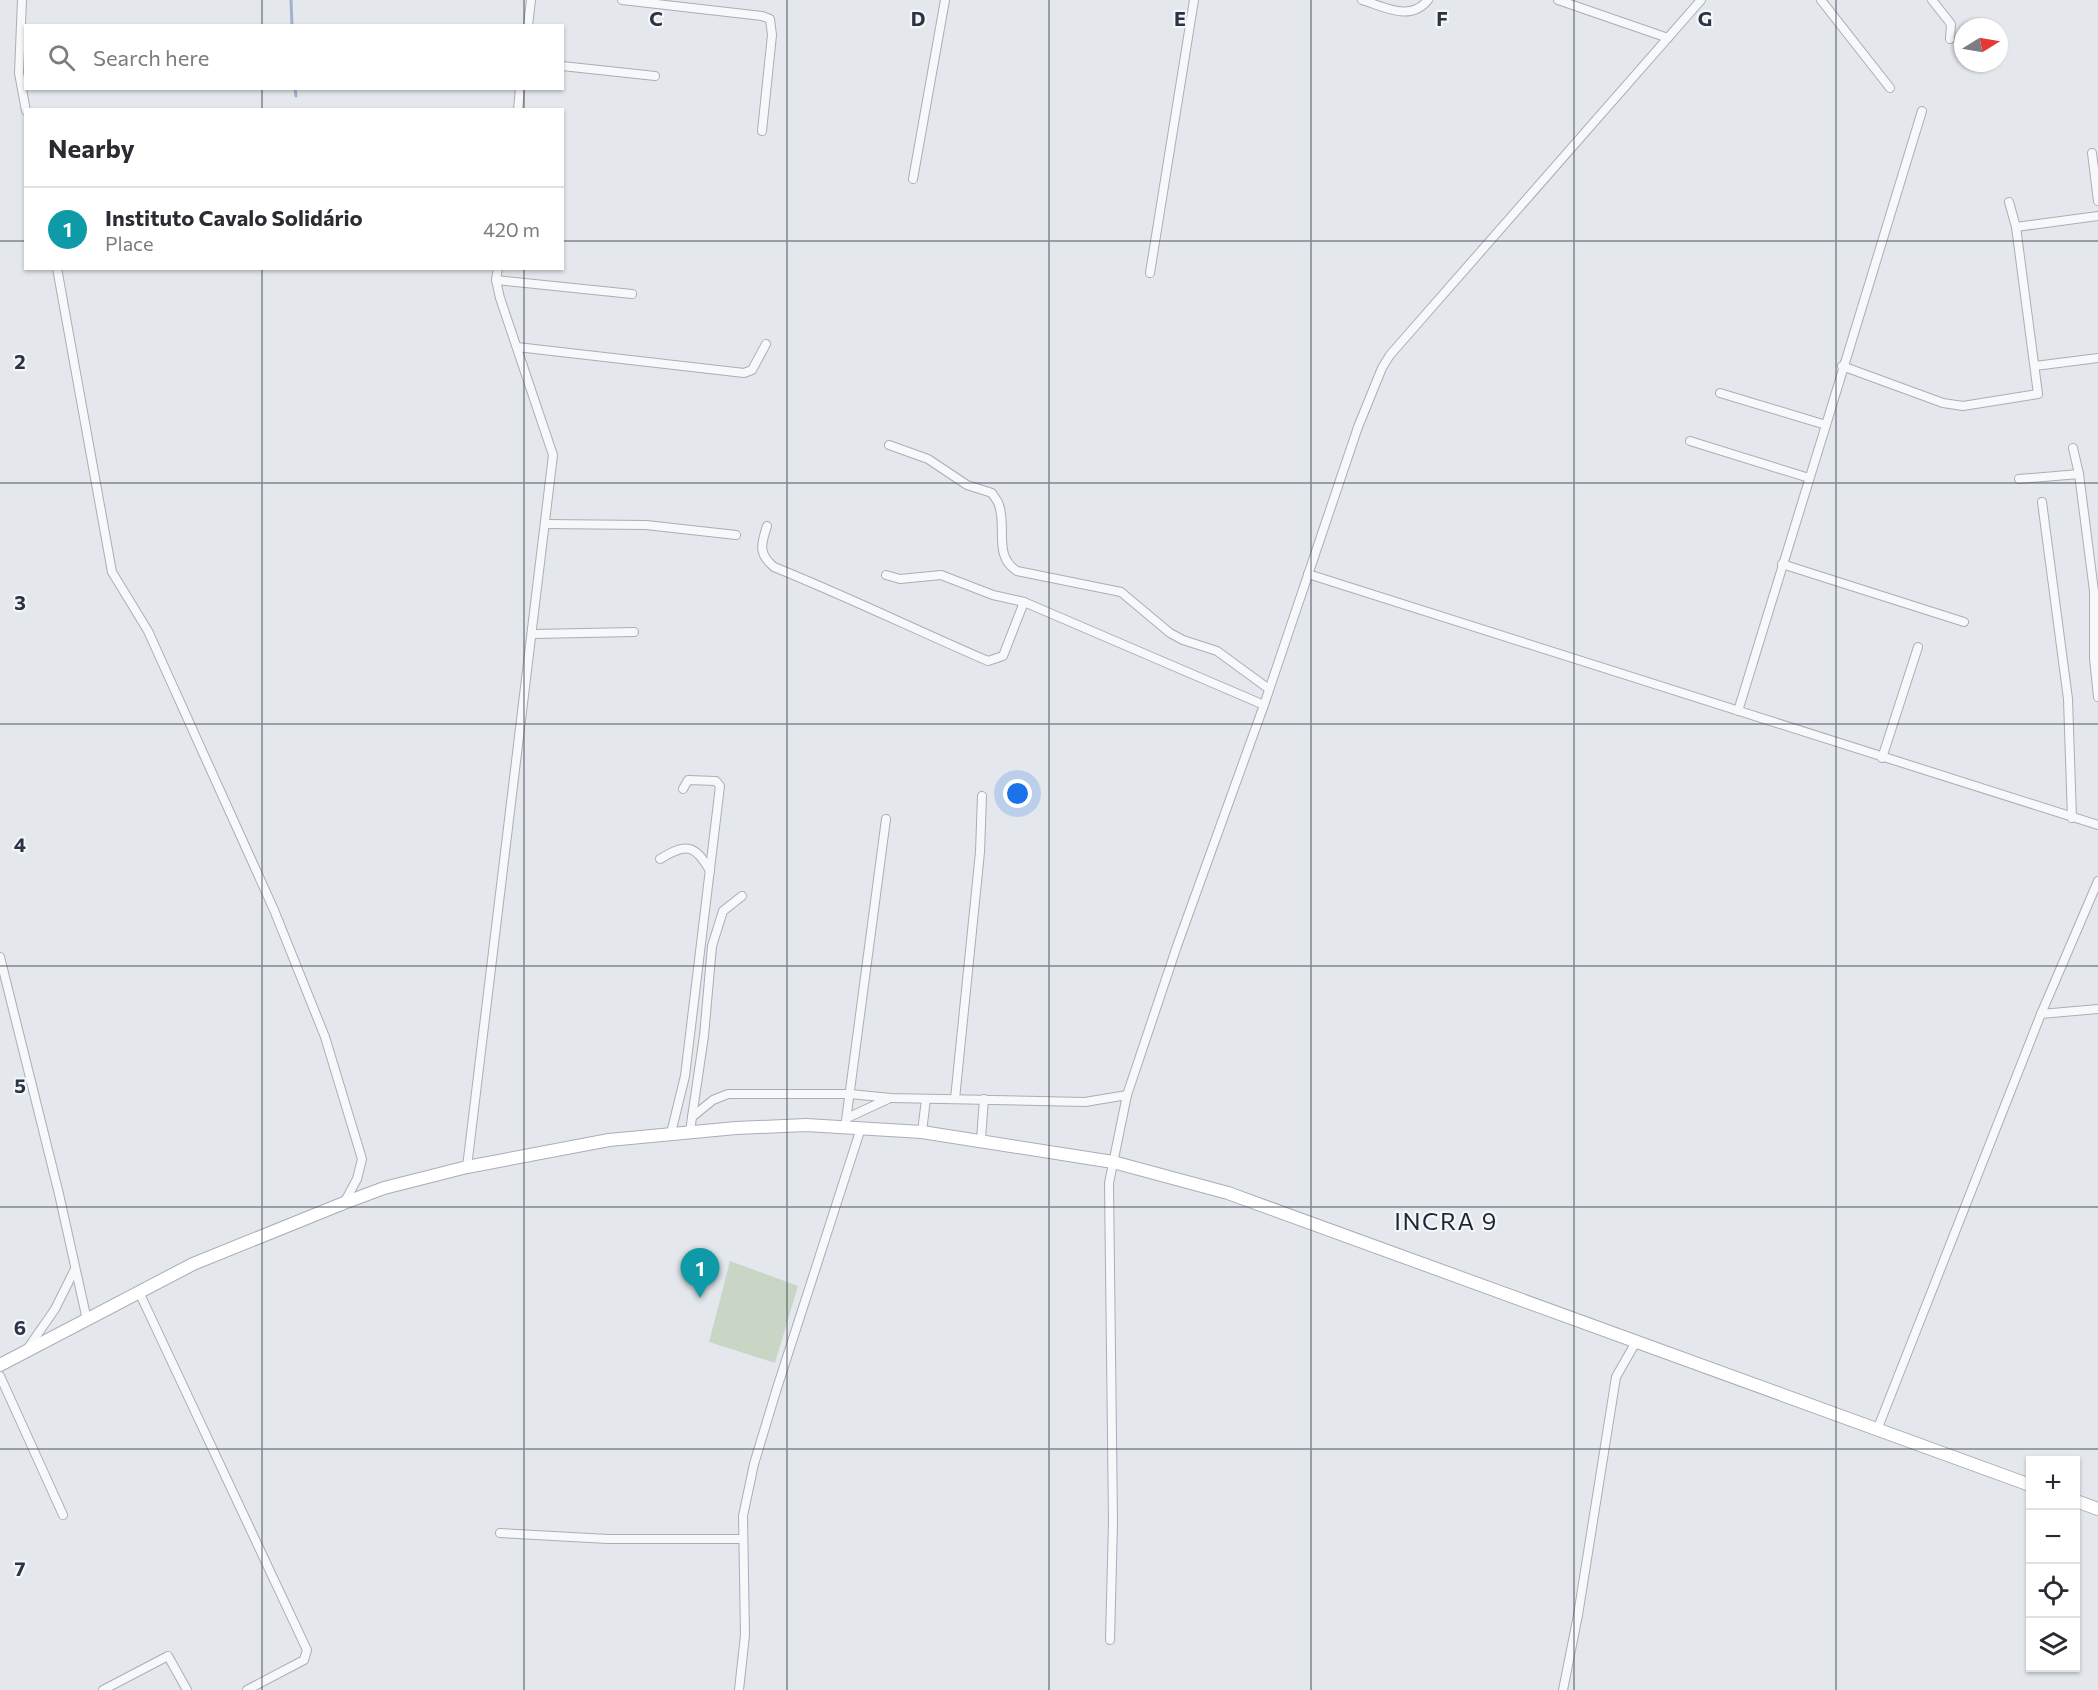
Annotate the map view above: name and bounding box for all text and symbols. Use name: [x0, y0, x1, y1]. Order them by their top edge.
text: C: [649, 6, 663, 30]
text: D: [911, 6, 925, 30]
text: E: [1174, 6, 1186, 30]
text: F: [1436, 6, 1448, 30]
text: G: [1698, 6, 1712, 30]
north arrow: [1954, 18, 2008, 72]
search box: [24, 24, 564, 90]
icon: search: [45, 41, 78, 74]
text: Search here: [93, 44, 209, 71]
text: Nearby: [48, 132, 135, 163]
text: Instituto Cavalo Solidário: [105, 204, 363, 231]
text: 1: [63, 217, 72, 241]
text: 420 m: [483, 217, 540, 241]
text: Place: [105, 231, 154, 255]
text: 2: [14, 349, 26, 373]
text: 3: [14, 590, 26, 614]
your location: [1003, 779, 1032, 808]
text: 4: [14, 832, 26, 856]
text: 5: [14, 1073, 26, 1097]
district label: INCRA 9: [1394, 1206, 1498, 1235]
pin: 1: [680, 1248, 720, 1298]
text: 6: [14, 1315, 26, 1339]
map controls: [2026, 1456, 2080, 1672]
button: +: [2026, 1456, 2080, 1510]
button: −: [2026, 1510, 2080, 1564]
text: 7: [15, 1556, 26, 1580]
button: locate: [2026, 1564, 2080, 1618]
button: layers: [2026, 1618, 2080, 1672]

